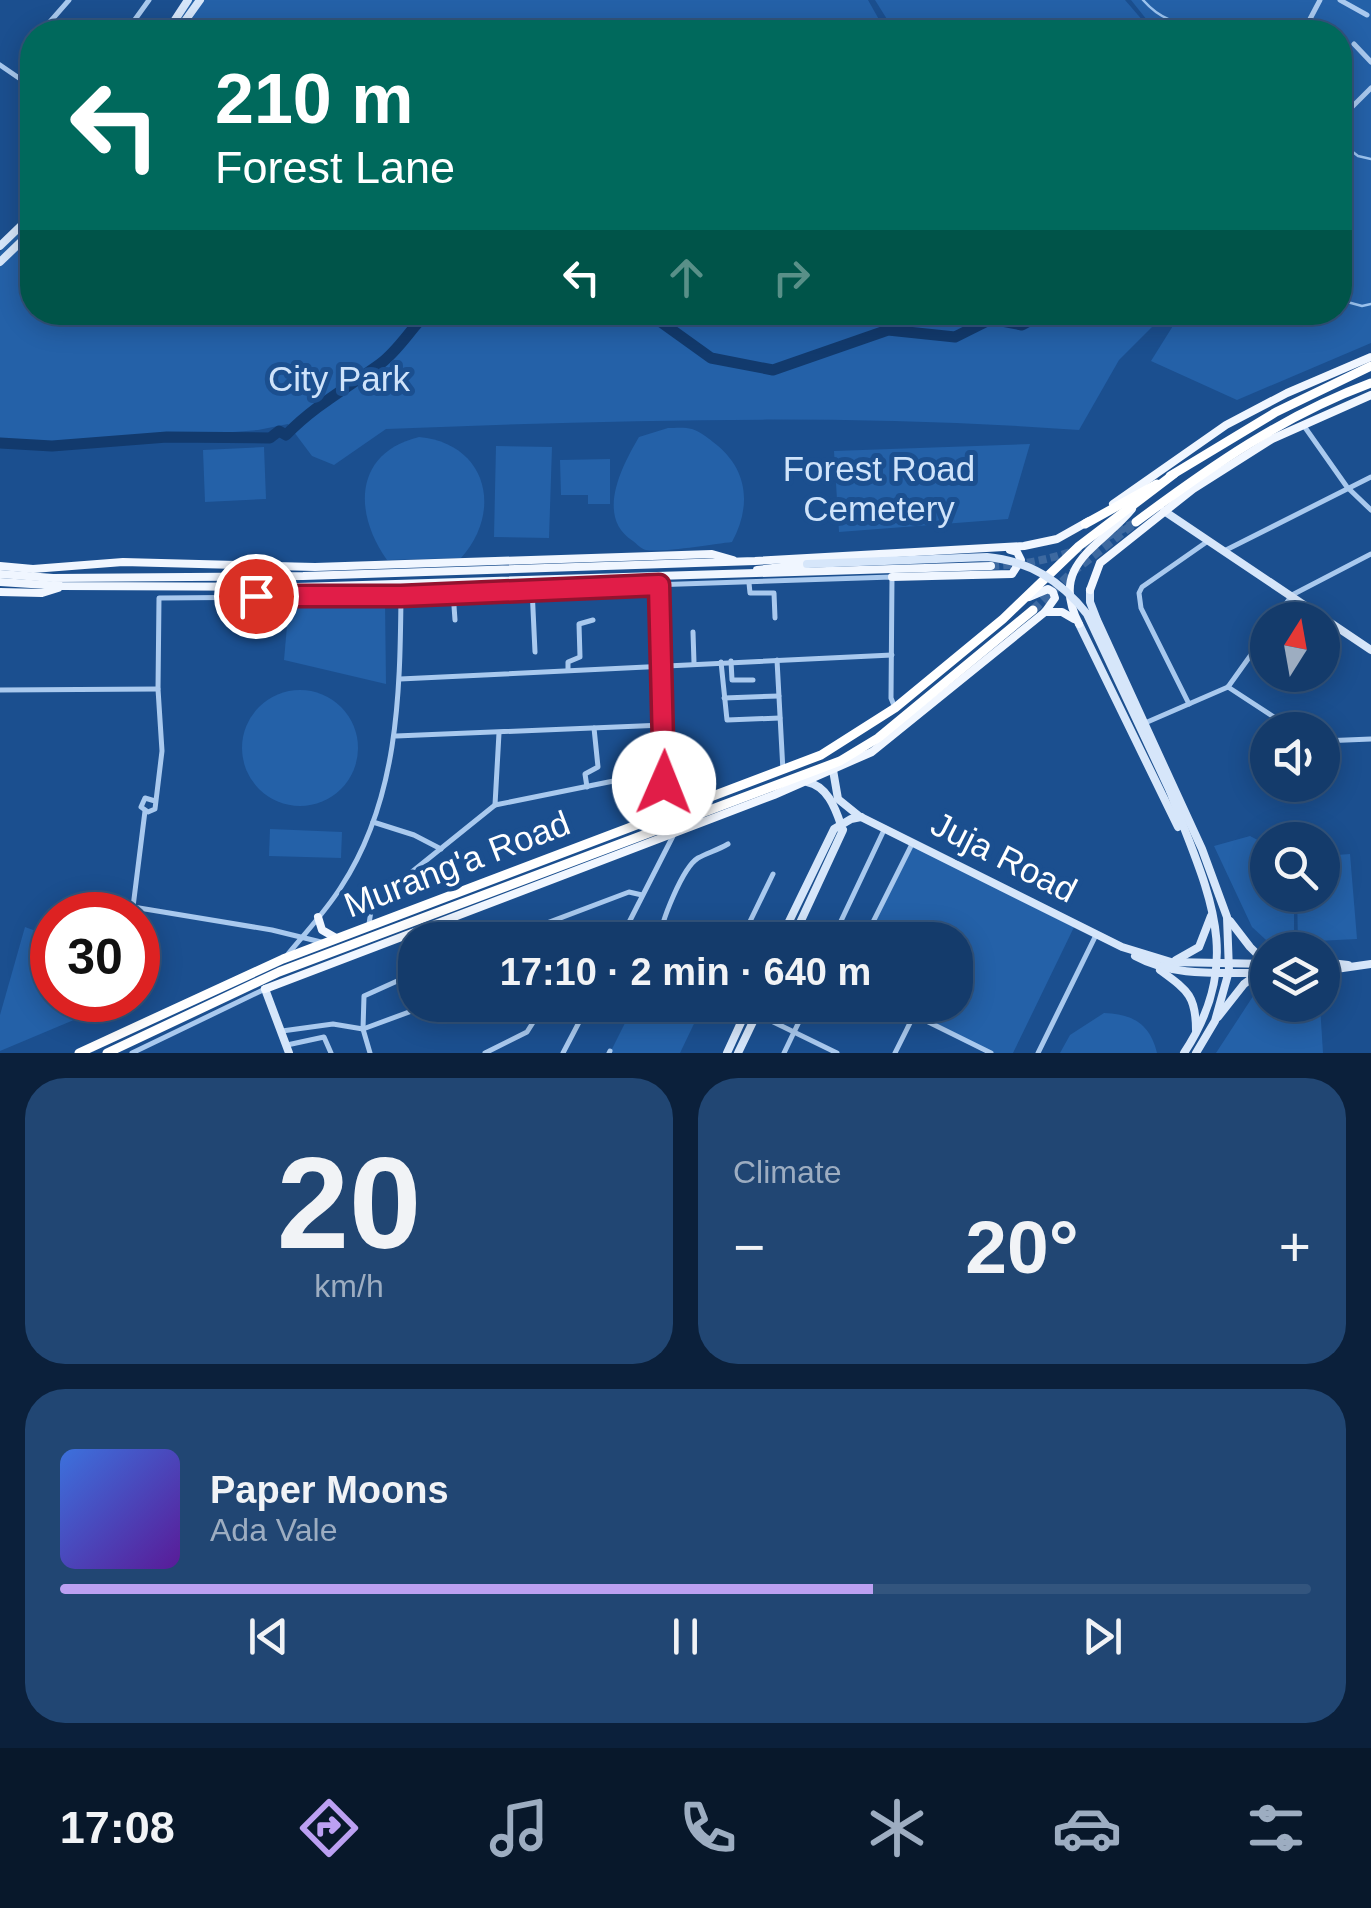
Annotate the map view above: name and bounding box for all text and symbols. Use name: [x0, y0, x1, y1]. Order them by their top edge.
icon: left: [50, 60, 180, 190]
text: 210 m: [215, 60, 413, 138]
text: Forest Lane: [215, 142, 455, 193]
icon: left: [554, 250, 609, 305]
icon: ahead: [659, 250, 714, 305]
icon: right: [764, 250, 819, 305]
park label: City Park: [268, 359, 410, 398]
park label: Forest Road Cemetery: [783, 449, 975, 528]
pin: [214, 554, 299, 639]
icon: arrive: [229, 569, 284, 624]
north arrow: [1250, 602, 1340, 692]
map controls: [1250, 602, 1340, 1022]
button: sound: [1250, 712, 1340, 802]
position arrow: [612, 731, 716, 835]
street label: Murang'a Road: [339, 803, 575, 924]
street label: Juja Road: [925, 803, 1083, 910]
button: search: [1250, 822, 1340, 912]
speed limit sign: 30: [30, 892, 160, 1022]
button: layers: [1250, 932, 1340, 1022]
text: 17:10 · 2 min · 640 m: [500, 951, 871, 993]
text: 20: [277, 1130, 421, 1276]
text: Climate: [733, 1154, 841, 1190]
text: 20°: [965, 1205, 1079, 1289]
text: −: [733, 1216, 765, 1278]
text: +: [1279, 1216, 1311, 1278]
text: km/h: [314, 1268, 384, 1304]
text: Paper Moons: [210, 1469, 449, 1511]
text: Ada Vale: [210, 1512, 338, 1548]
icon: previous: [241, 1609, 296, 1664]
icon: pause: [658, 1609, 713, 1664]
icon: next: [1075, 1609, 1130, 1664]
icon: directions: [294, 1793, 364, 1863]
icon: music: [484, 1793, 554, 1863]
icon: phone: [673, 1793, 743, 1863]
icon: climate: [862, 1793, 932, 1863]
icon: car: [1052, 1793, 1122, 1863]
icon: filters: [1241, 1793, 1311, 1863]
text: 17:08: [60, 1802, 175, 1853]

